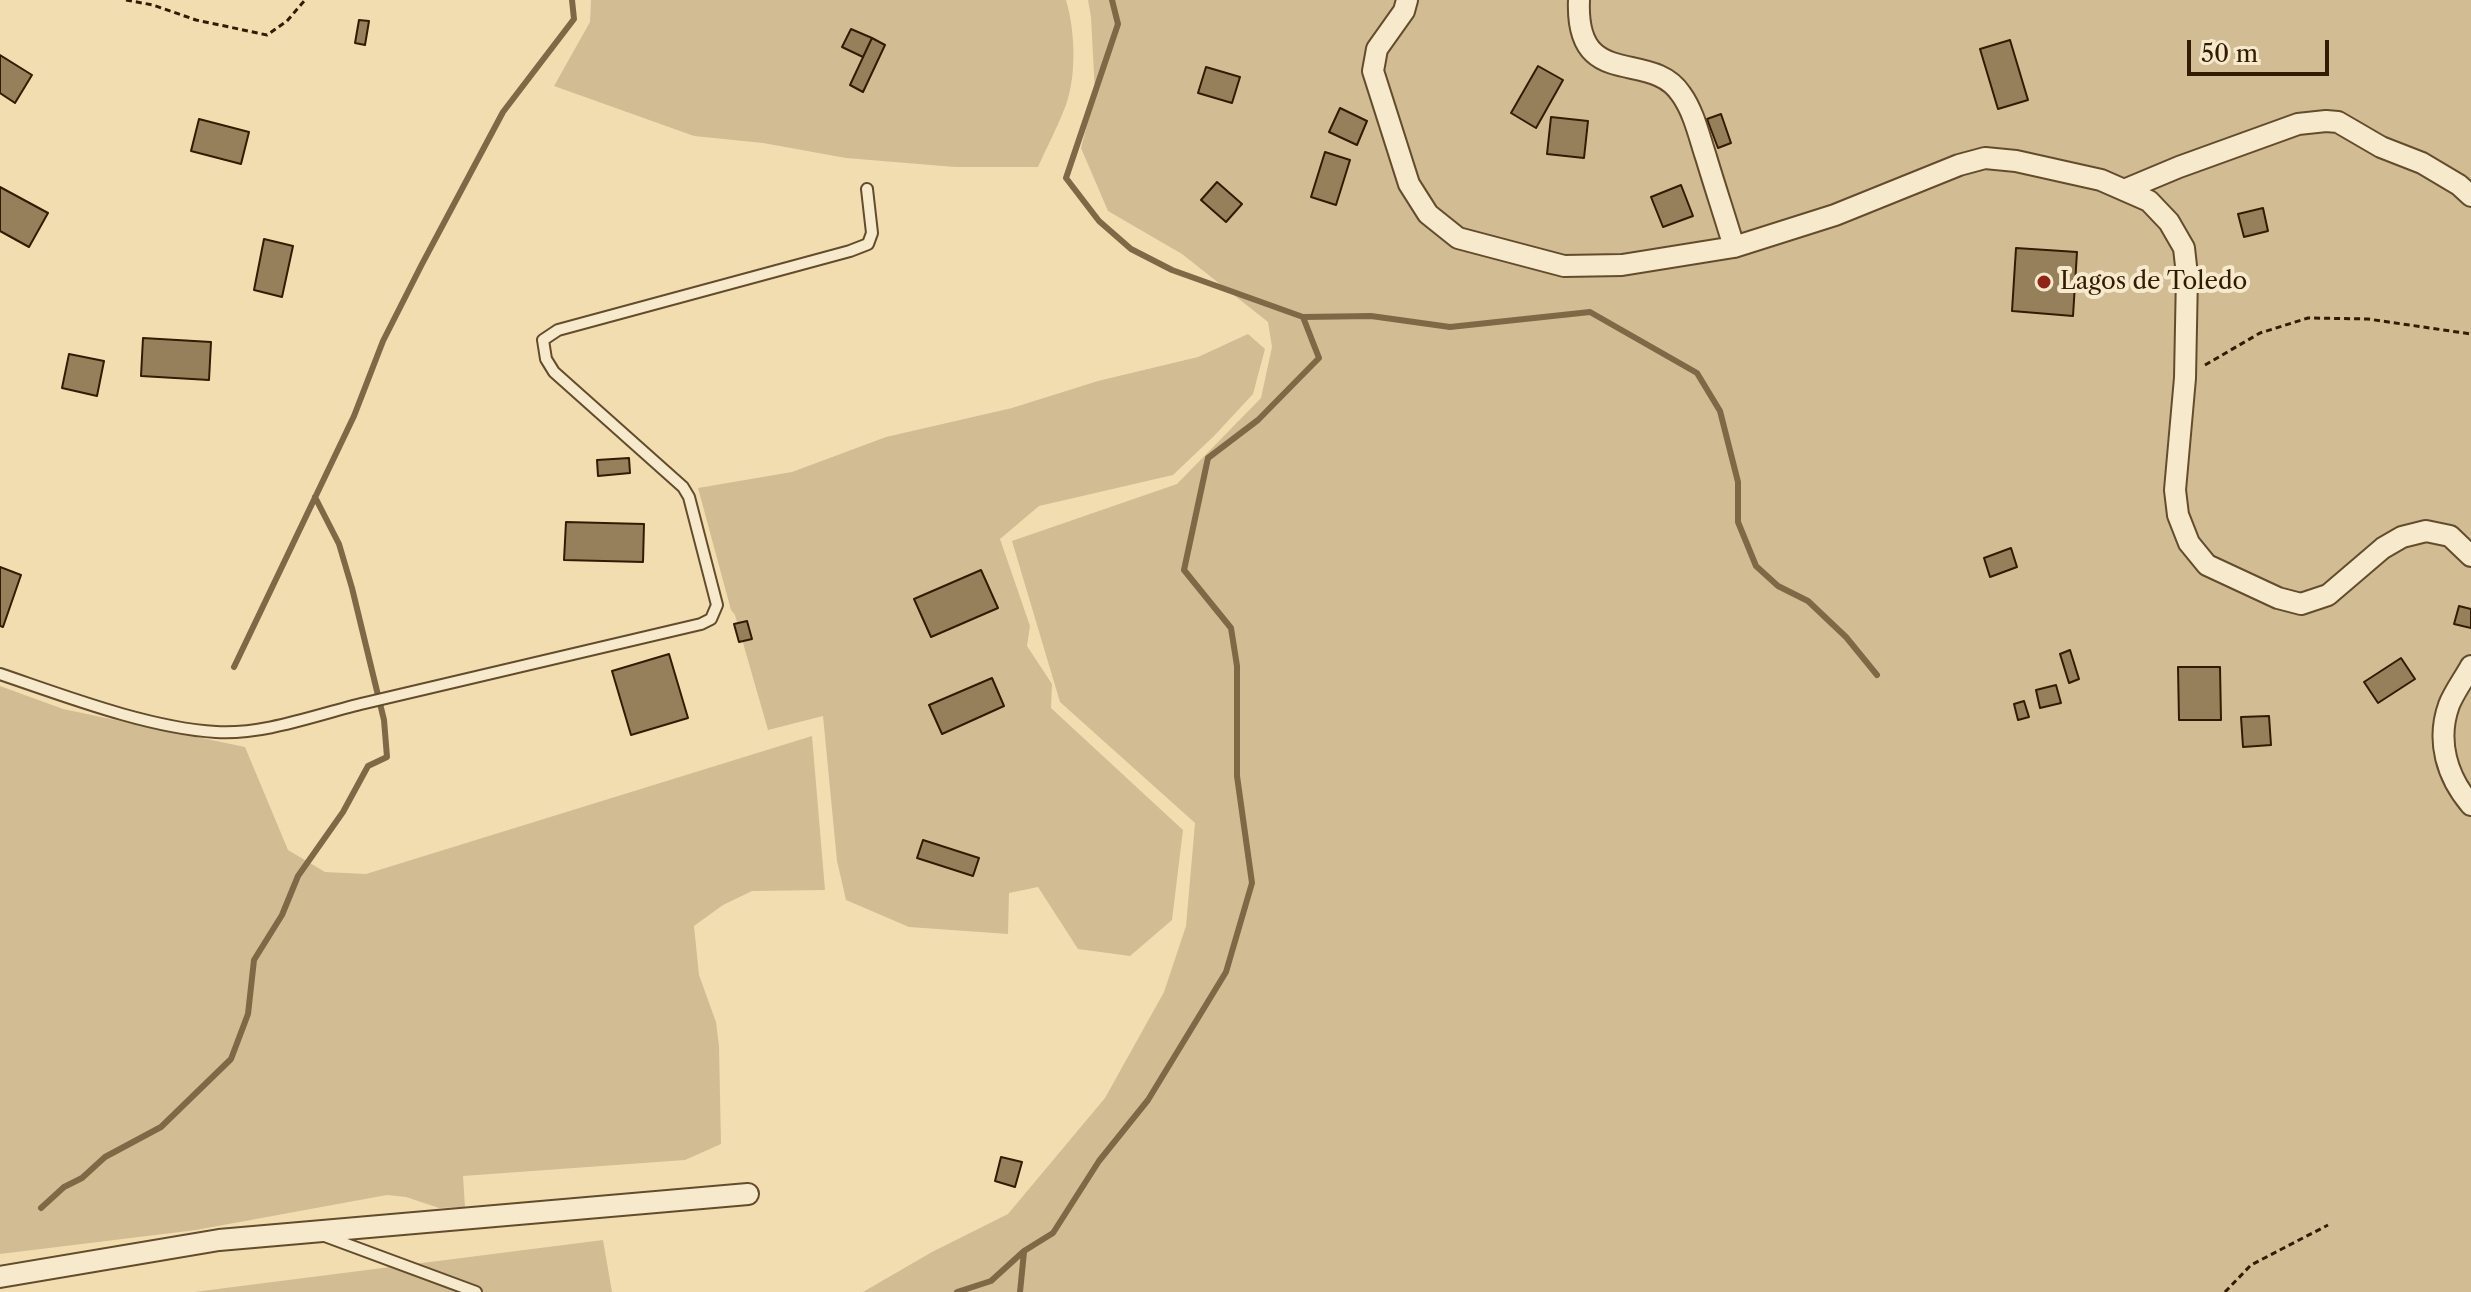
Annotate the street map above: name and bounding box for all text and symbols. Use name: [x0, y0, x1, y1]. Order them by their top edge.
scale bar: [2191, 24, 2333, 74]
text: 50 m: [2201, 39, 2258, 68]
place label: Lagos de Toledo: [2060, 268, 2247, 296]
marker: Lagos de Toledo: [2035, 273, 2053, 291]

